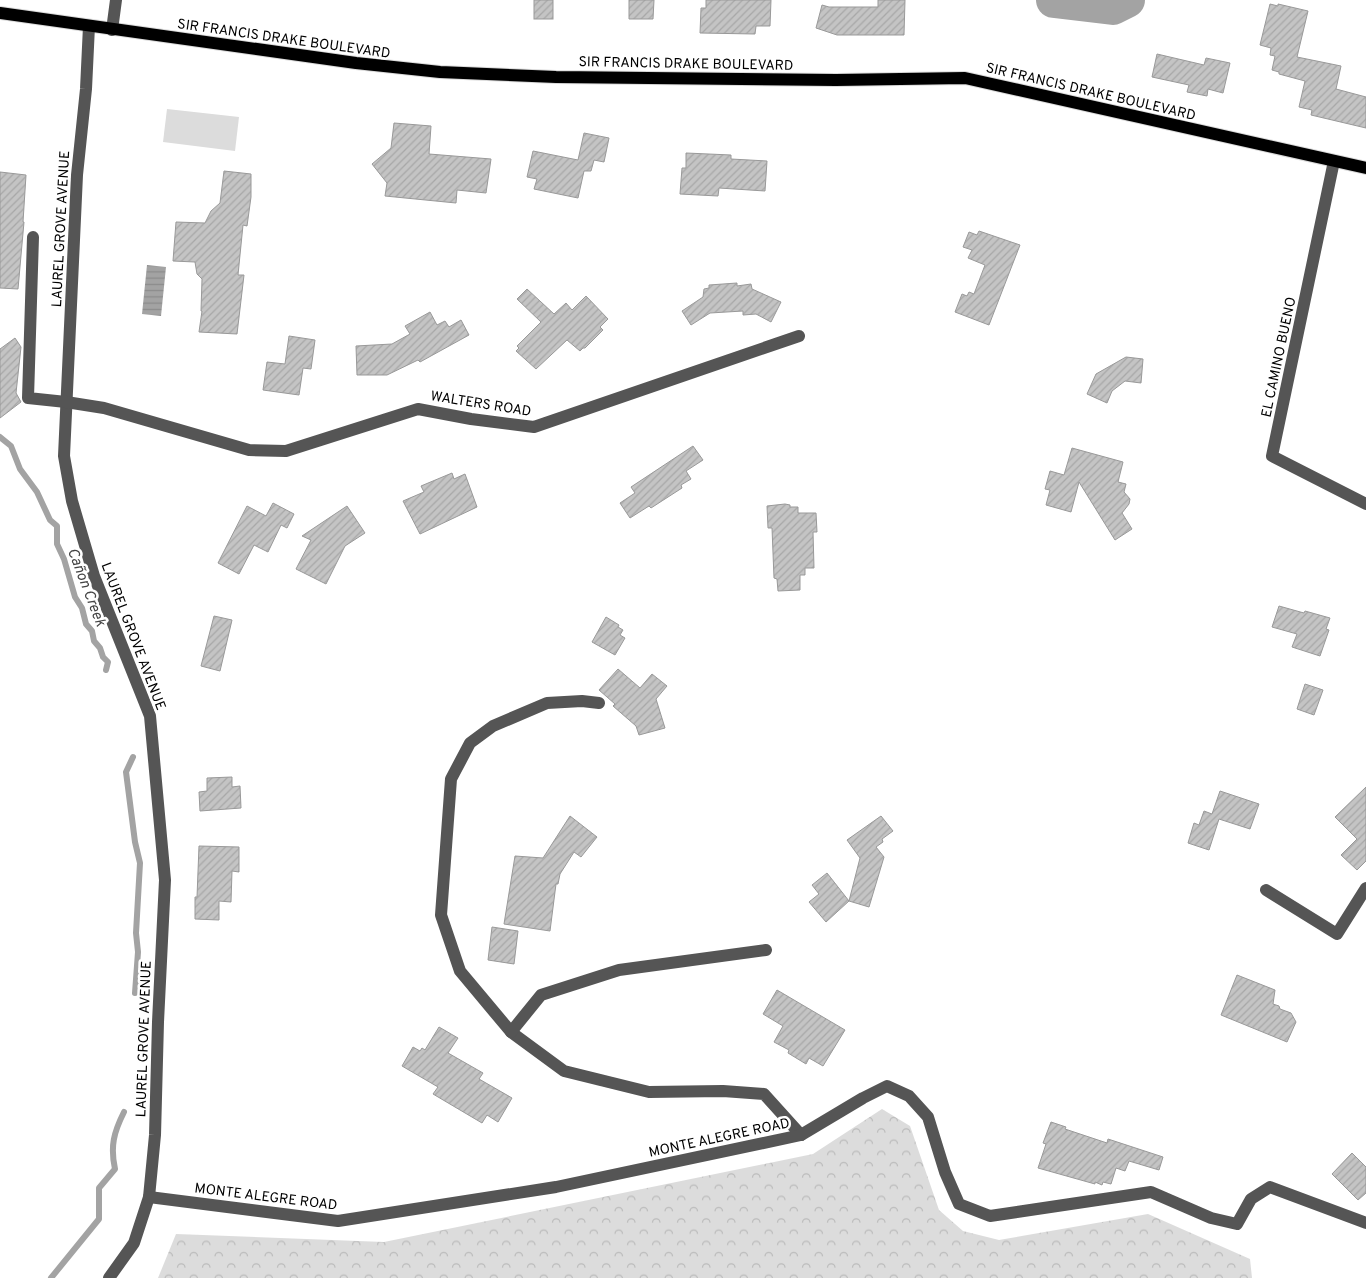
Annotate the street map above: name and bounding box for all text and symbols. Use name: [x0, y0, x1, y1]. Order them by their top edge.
street label: SIR FRANCIS DRAKE BOULEVARD: [176, 16, 391, 63]
street label: SIR FRANCIS DRAKE BOULEVARD: [578, 54, 794, 75]
street label: SIR FRANCIS DRAKE BOULEVARD: [984, 60, 1197, 125]
street label: LAUREL GROVE AVENUE: [49, 150, 74, 308]
street label: EL CAMINO BUENO: [1258, 296, 1301, 419]
street label: WALTERS ROAD: [429, 388, 532, 421]
water label: Cañon Creek: [62, 546, 109, 630]
street label: LAUREL GROVE AVENUE: [97, 560, 169, 713]
street label: LAUREL GROVE AVENUE: [133, 960, 156, 1118]
street label: MONTE ALEGRE ROAD: [647, 1115, 791, 1162]
street label: MONTE ALEGRE ROAD: [193, 1180, 338, 1215]

